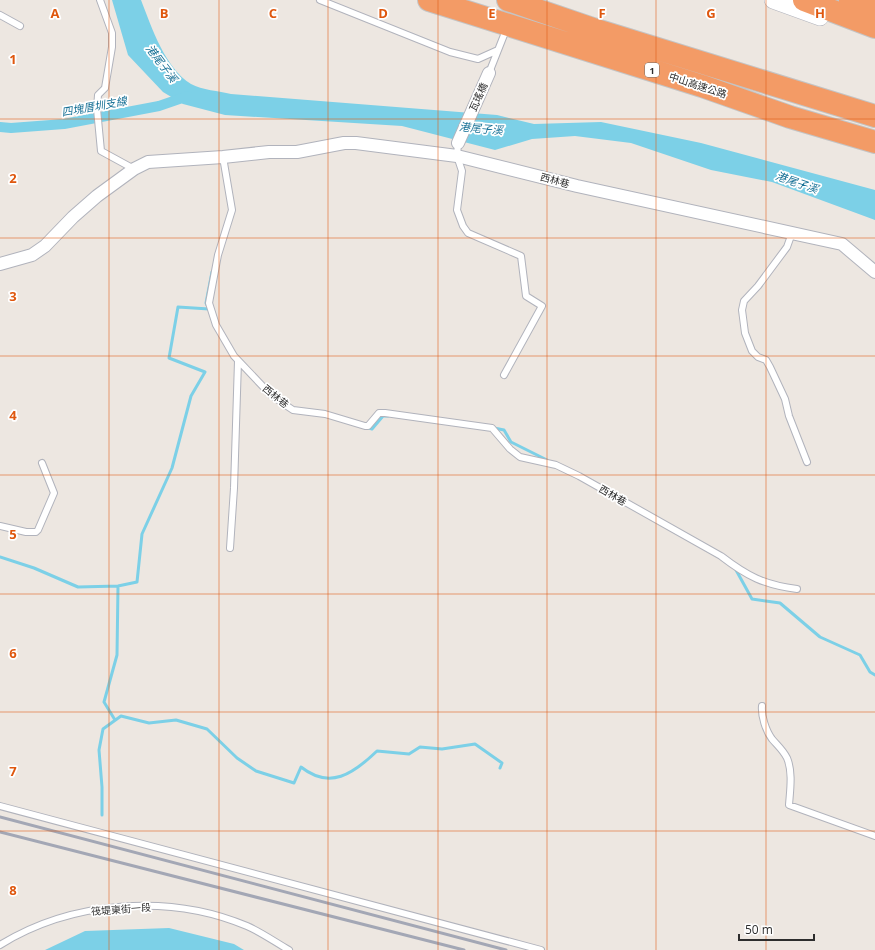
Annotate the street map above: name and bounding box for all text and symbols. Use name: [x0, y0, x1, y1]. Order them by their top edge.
text: A: [51, 4, 60, 22]
text: B: [160, 4, 169, 22]
text: C: [269, 4, 277, 22]
text: D: [378, 4, 388, 22]
text: E: [488, 4, 496, 22]
text: F: [598, 4, 606, 22]
text: G: [706, 4, 716, 22]
text: H: [815, 4, 825, 22]
water label: 港尾子溪: [143, 41, 182, 87]
text: 1: [9, 50, 17, 68]
road number: 1: [645, 63, 659, 77]
street label: 中山高速公路: [667, 69, 729, 101]
street label: 瓦瑤橋: [466, 80, 490, 114]
water label: 四塊厝圳支線: [60, 93, 130, 119]
water label: 港尾子溪: [458, 119, 506, 138]
water label: 港尾子溪: [774, 168, 822, 197]
text: 2: [9, 169, 17, 187]
street label: 西林巷: [539, 169, 571, 191]
text: 3: [9, 287, 17, 305]
street label: 西林巷: [260, 381, 292, 411]
text: 4: [9, 406, 17, 424]
street label: 西林巷: [597, 481, 629, 509]
text: 5: [9, 525, 17, 543]
text: 6: [9, 644, 17, 662]
text: 7: [9, 762, 17, 780]
text: 8: [9, 881, 17, 899]
street label: 筏堤東街一段: [91, 900, 151, 918]
scale bar: [739, 916, 814, 942]
text: 50 m: [745, 921, 773, 938]

